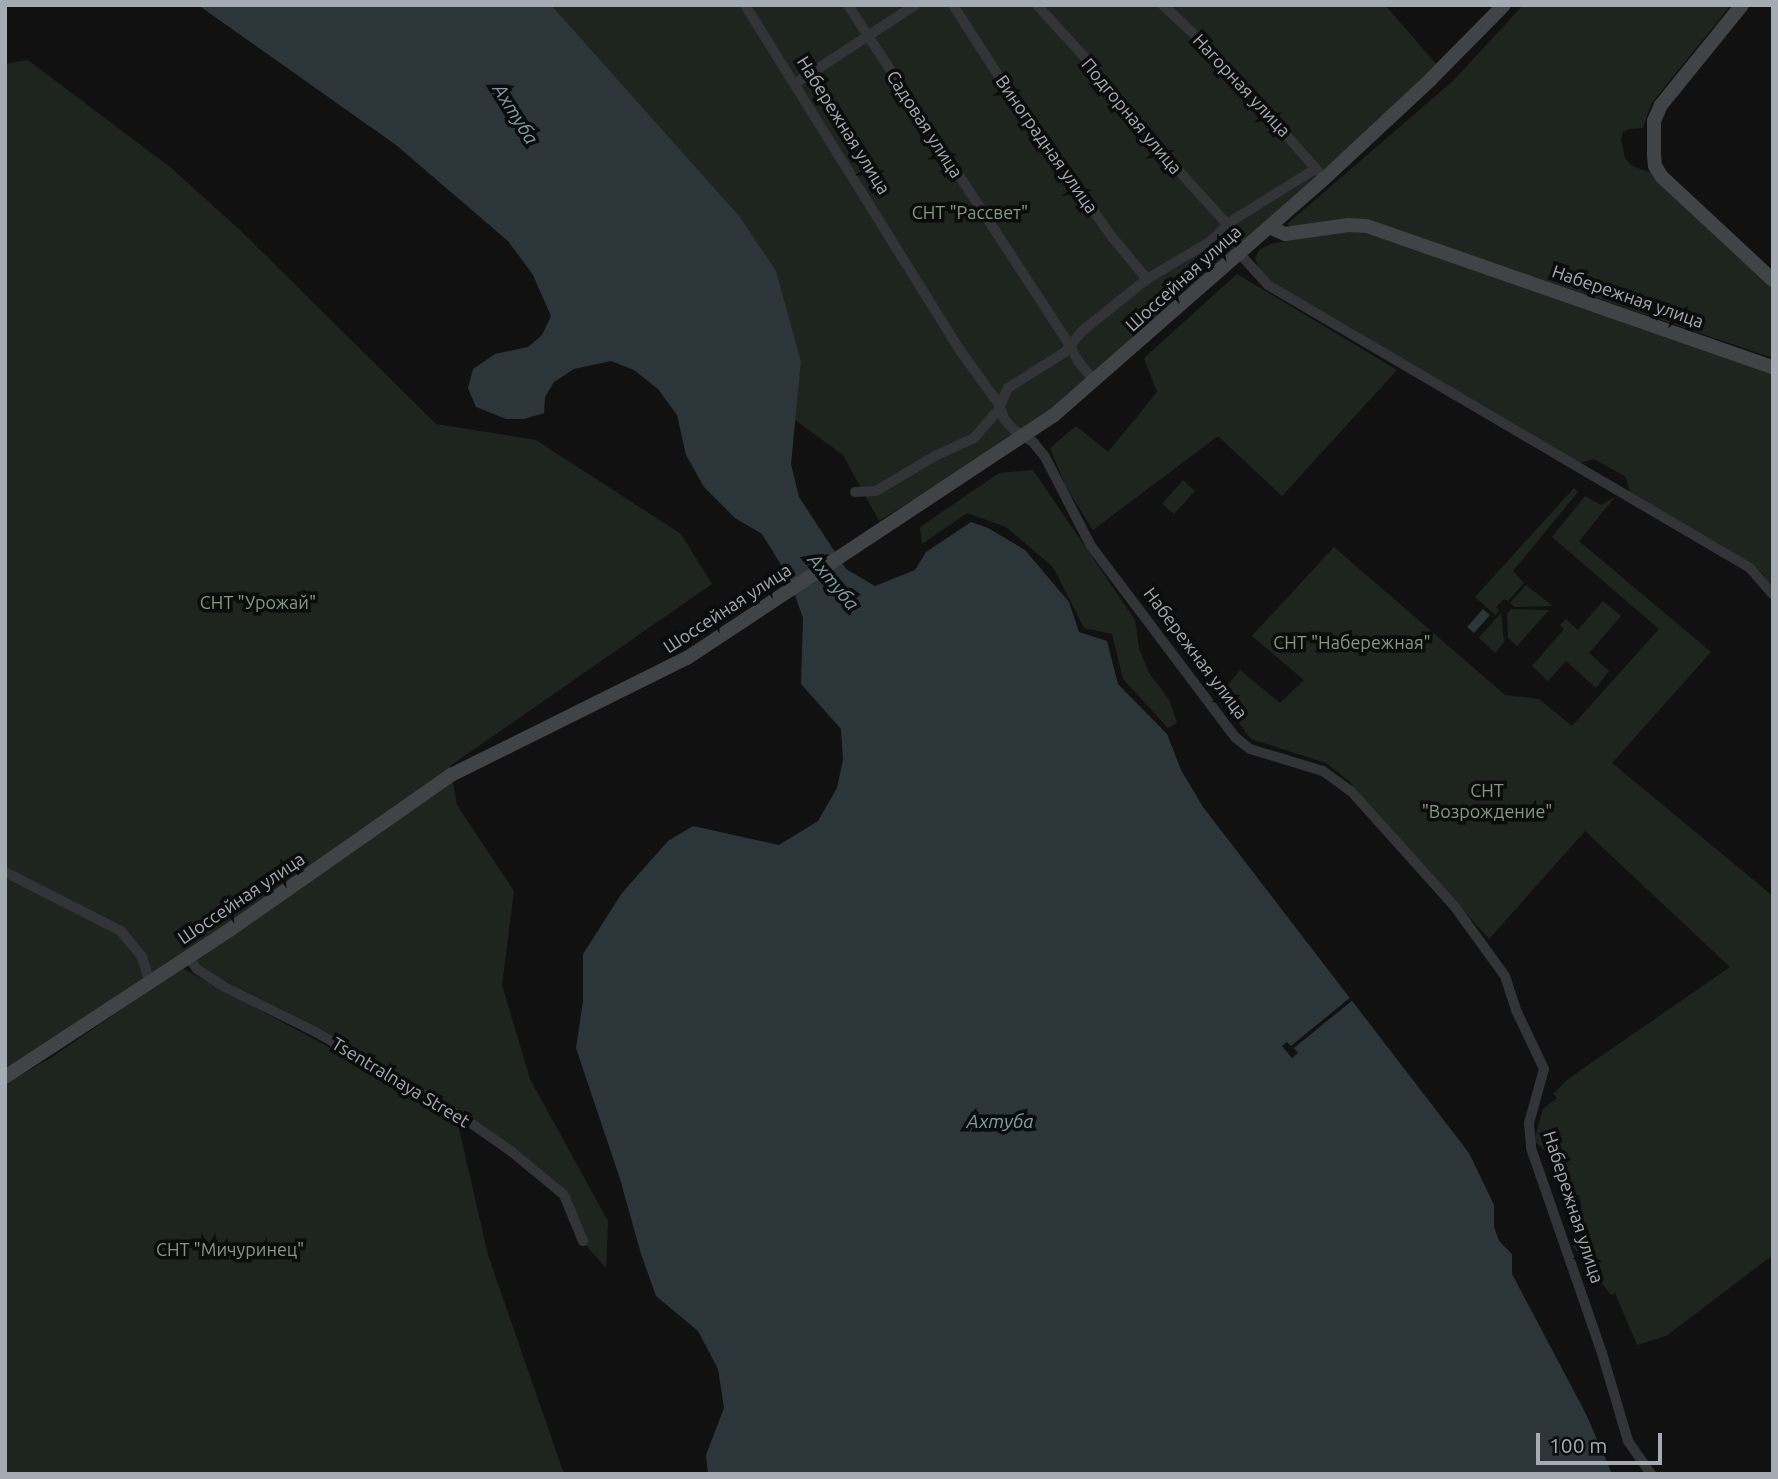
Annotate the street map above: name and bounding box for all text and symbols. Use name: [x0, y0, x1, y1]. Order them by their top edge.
street label: Нагорная улица: [1189, 29, 1295, 141]
street label: Набережная улица: [793, 52, 895, 198]
street label: Подгорная улица: [1077, 54, 1187, 178]
street label: Садовая улица: [882, 66, 968, 182]
street label: Виноградная улица: [991, 71, 1103, 217]
water label: Ахтуба: [488, 80, 542, 148]
park label: СНТ "Рассвет": [912, 201, 1028, 223]
street label: Шоссейная улица: [1121, 220, 1245, 336]
street label: Набережная улица: [1549, 260, 1707, 332]
water label: Ахтуба: [803, 549, 863, 615]
street label: Шоссейная улица: [659, 559, 795, 657]
street label: Набережная улица: [1140, 583, 1252, 723]
park label: СНТ "Урожай": [200, 591, 316, 613]
park label: СНТ "Набережная": [1273, 631, 1431, 653]
park label: СНТ "Возрождение": [1422, 780, 1552, 822]
street label: Шоссейная улица: [174, 848, 308, 948]
street label: Tsentralnaya Street: [328, 1032, 474, 1132]
water label: Ахтуба: [967, 1111, 1033, 1133]
street label: Набережная улица: [1539, 1128, 1609, 1286]
park label: СНТ "Мичуринец": [156, 1238, 304, 1260]
scale bar: [1540, 1420, 1666, 1464]
text: 100 m: [1549, 1433, 1607, 1457]

